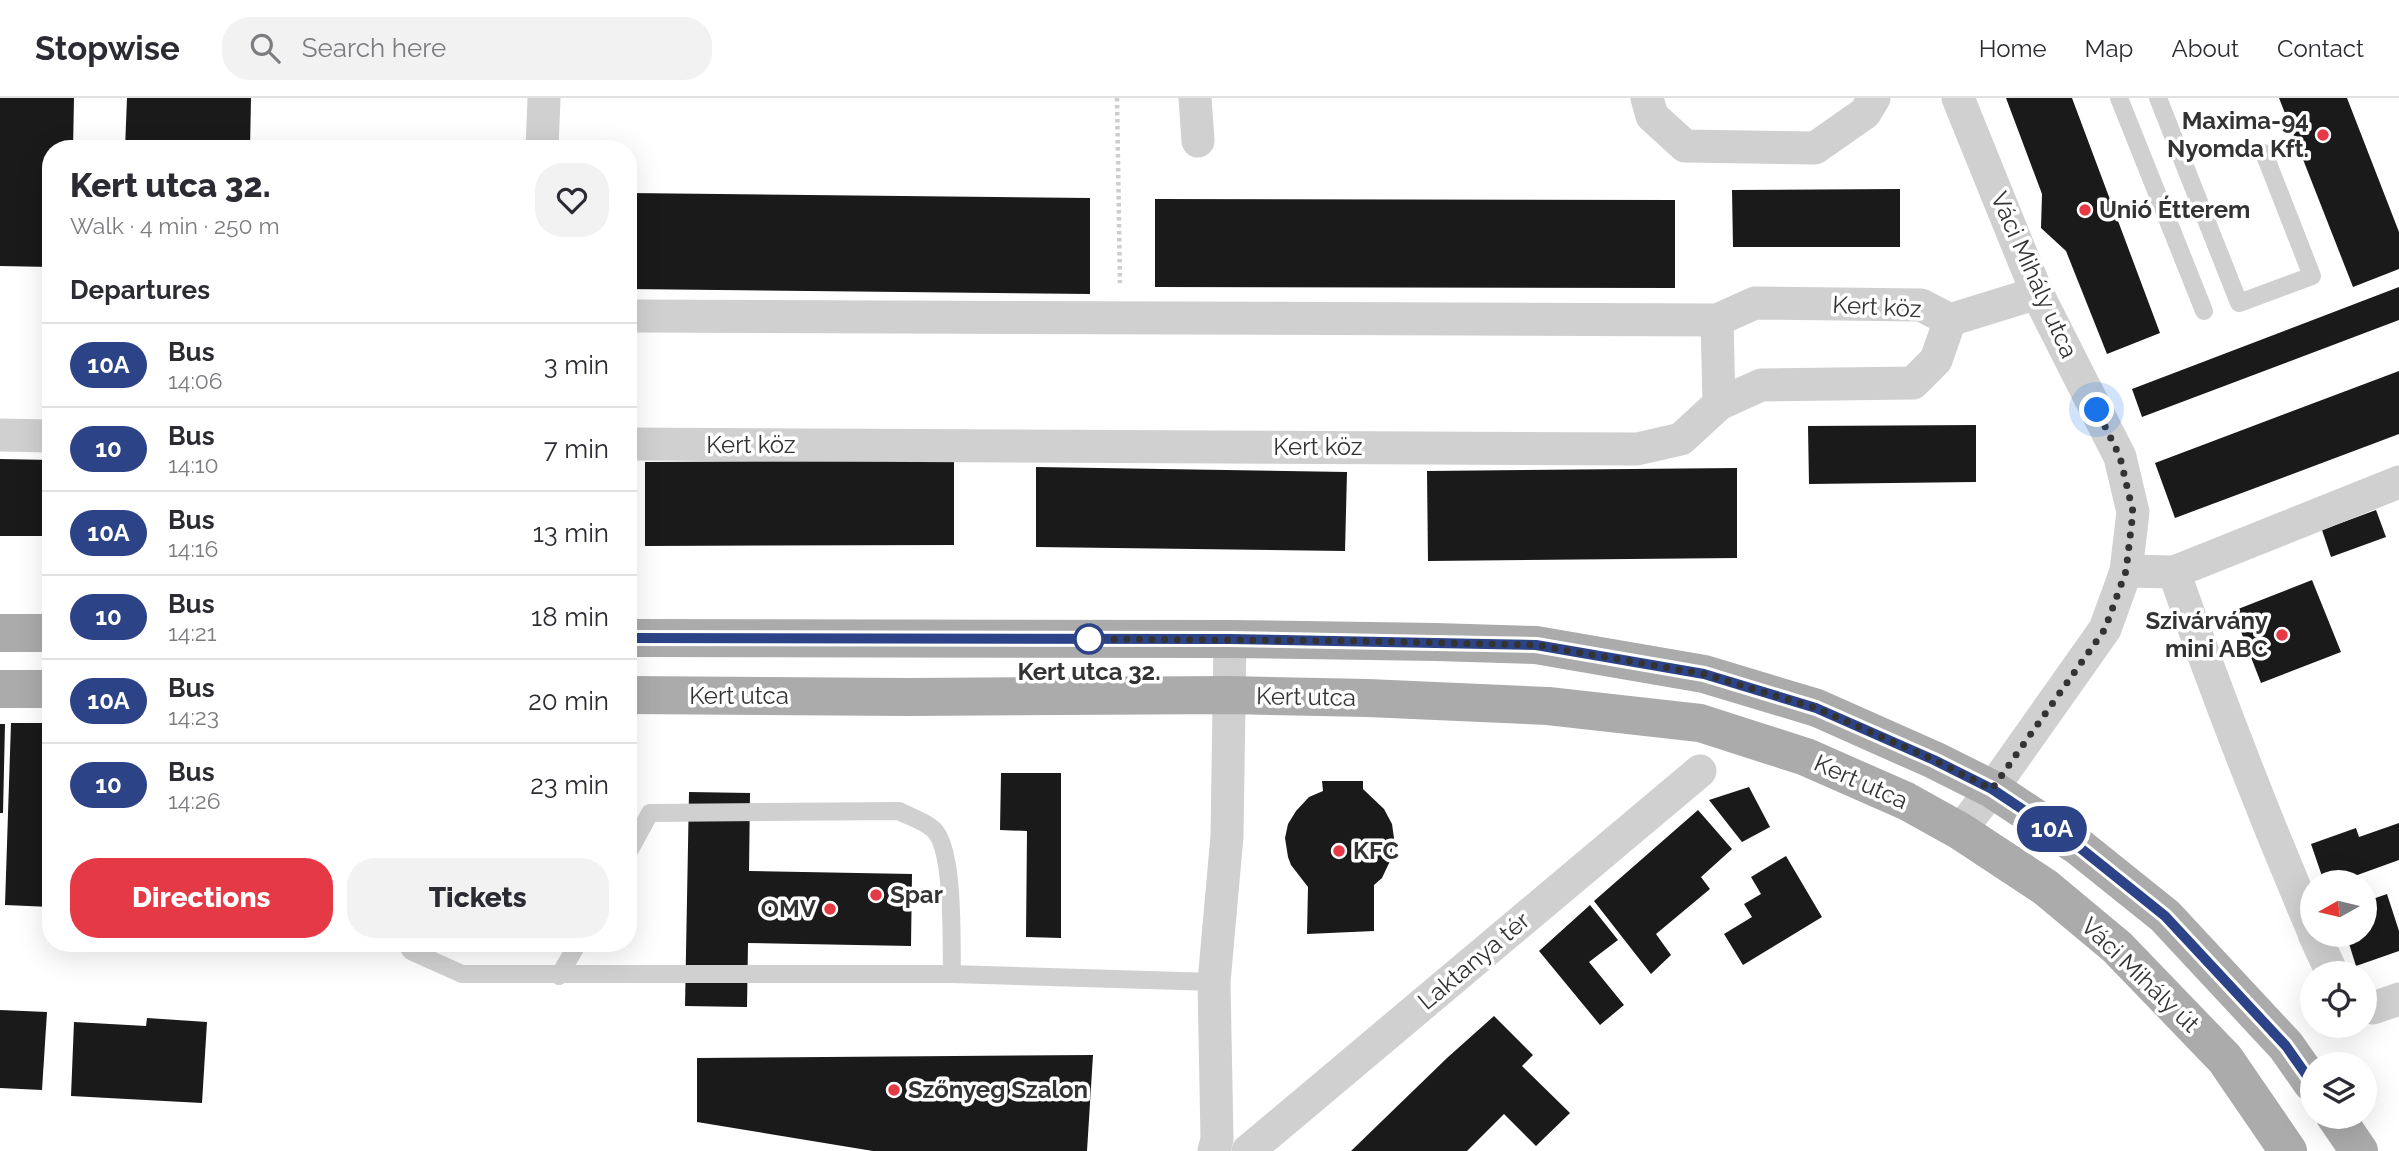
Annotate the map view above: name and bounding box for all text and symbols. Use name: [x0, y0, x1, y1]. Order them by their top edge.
search box: [222, 17, 712, 80]
text: Stopwise: [35, 29, 180, 68]
icon: search: [246, 29, 284, 67]
text: Search here: [302, 33, 446, 63]
text: Home: [1979, 34, 2047, 63]
text: Map: [2085, 34, 2133, 63]
text: About: [2171, 34, 2239, 63]
text: Contact: [2277, 34, 2364, 63]
place label: Maxima-94 Nyomda Kft.: [2167, 106, 2309, 163]
marker: Maxima-94 Nyomda Kft.: [2315, 127, 2331, 143]
button: heart: [535, 163, 609, 237]
text: Kert utca 32.: [70, 166, 271, 205]
street label: Váci Mihály utca: [1985, 187, 2084, 362]
place label: Unió Étterem: [2099, 195, 2250, 224]
marker: Unió Étterem: [2077, 202, 2093, 218]
text: Walk · 4 min · 250 m: [70, 212, 280, 239]
text: Departures: [70, 275, 210, 305]
street label: Kert köz: [1832, 290, 1922, 323]
text: Bus: [168, 337, 215, 367]
text: 10A: [87, 350, 130, 379]
text: 3 min: [544, 350, 609, 380]
text: 14:06: [168, 367, 223, 394]
your location: [2079, 392, 2114, 427]
text: Bus: [168, 421, 215, 451]
street label: Kert köz: [706, 430, 796, 459]
street label: Kert köz: [1273, 432, 1363, 461]
text: 10: [95, 434, 122, 463]
text: 7 min: [544, 434, 609, 464]
text: 14:10: [168, 451, 219, 478]
text: Bus: [168, 505, 215, 535]
text: 10A: [87, 518, 130, 547]
text: 13 min: [533, 518, 609, 548]
text: 14:16: [168, 535, 218, 562]
text: Bus: [168, 589, 215, 619]
text: 10: [95, 602, 122, 631]
text: 18 min: [531, 602, 609, 632]
place label: Szivárvány mini ABC: [2145, 606, 2269, 663]
text: 14:21: [168, 619, 217, 646]
marker: Kert utca 32.: [1074, 624, 1104, 654]
marker: Szivárvány mini ABC: [2274, 627, 2290, 643]
place label: Kert utca 32.: [1017, 657, 1161, 686]
text: Bus: [168, 673, 215, 703]
street label: Kert utca: [689, 681, 789, 710]
street label: Kert utca: [1256, 681, 1356, 712]
text: 10A: [87, 686, 130, 715]
text: 20 min: [528, 686, 609, 716]
text: 14:23: [168, 703, 219, 730]
street label: Kert utca: [1810, 748, 1913, 815]
text: Bus: [168, 757, 215, 787]
text: 10: [95, 770, 122, 799]
text: 23 min: [530, 770, 609, 800]
text: 14:26: [168, 787, 221, 814]
line badge: 10A: [2012, 806, 2092, 852]
text: 10A: [2031, 814, 2073, 843]
place label: KFC: [1353, 836, 1400, 865]
marker: KFC: [1331, 843, 1347, 859]
button: Directions: [70, 858, 333, 938]
button: Tickets: [347, 858, 609, 938]
north arrow: [2300, 870, 2376, 947]
map controls: [2300, 870, 2377, 1129]
place label: Spar: [890, 880, 943, 909]
marker: Spar: [868, 887, 884, 903]
place label: OMV: [761, 894, 817, 923]
marker: OMV: [822, 901, 838, 917]
street label: Laktanya tér: [1412, 905, 1536, 1016]
street label: Váci Mihály út: [2075, 911, 2205, 1038]
button: locate: [2300, 961, 2377, 1038]
button: layers: [2300, 1052, 2377, 1129]
place label: Szőnyeg Szalon: [908, 1075, 1088, 1104]
marker: Szőnyeg Szalon: [886, 1082, 902, 1098]

